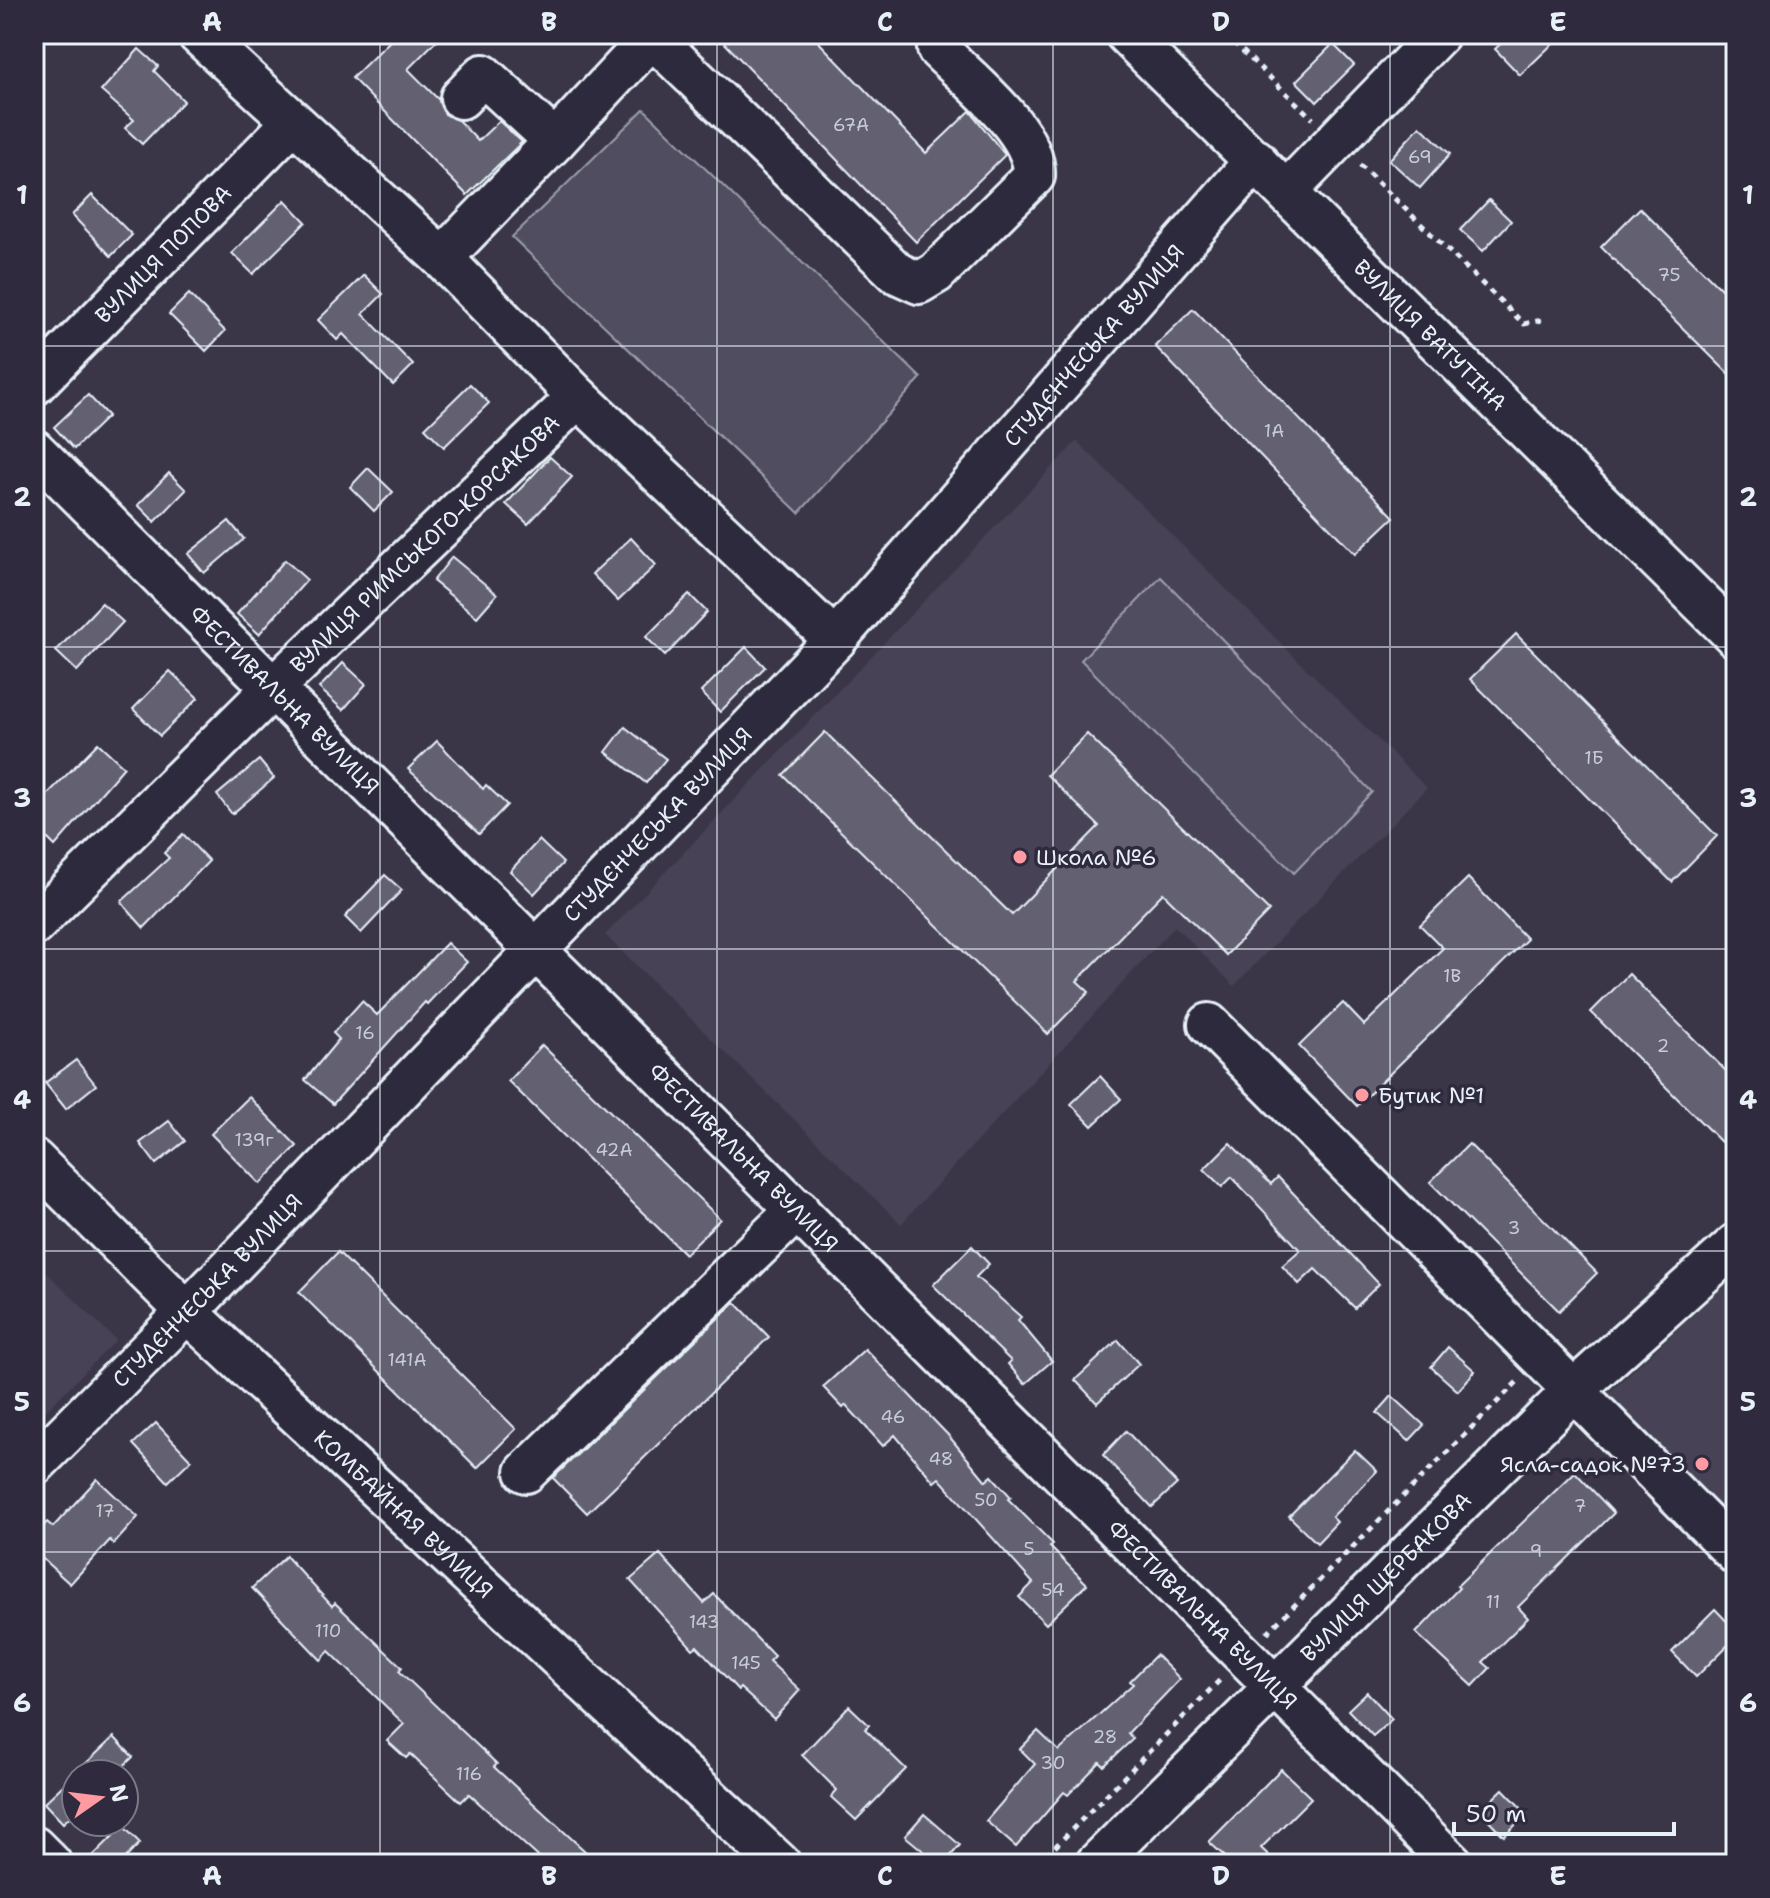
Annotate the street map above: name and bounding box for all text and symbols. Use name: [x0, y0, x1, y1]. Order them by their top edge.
text: A: [202, 4, 222, 39]
text: B: [541, 4, 557, 39]
text: C: [877, 4, 893, 39]
text: D: [1212, 4, 1230, 39]
text: E: [1549, 4, 1567, 39]
house number: 67А: [833, 113, 869, 137]
house number: 69: [1408, 145, 1432, 169]
text: 1: [16, 177, 28, 212]
text: 1: [1742, 177, 1754, 212]
street label: ВУЛИЦЯ ПОПОВА: [88, 178, 238, 329]
street label: СТУДЄНЧЕСЬКА ВУЛИЦЯ: [997, 238, 1190, 453]
street label: ВУЛИЦЯ ВАТУТІНА: [1348, 253, 1513, 417]
house number: 75: [1658, 263, 1680, 287]
street label: ВУЛИЦЯ РИМСЬКОГО-КОРСАКОВА: [283, 408, 566, 679]
house number: 1А: [1264, 419, 1284, 443]
text: 2: [13, 479, 31, 514]
text: 2: [1739, 479, 1757, 514]
street label: ФЕСТИВАЛЬНА ВУЛИЦЯ: [184, 599, 386, 801]
street label: СТУДЄНЧЕСЬКА ВУЛИЦЯ: [557, 720, 758, 928]
house number: 1Б: [1584, 746, 1604, 770]
text: 3: [13, 780, 31, 815]
text: 3: [1739, 780, 1757, 815]
place label: Школа №6: [1036, 843, 1157, 872]
marker: Школа №6: [1011, 848, 1029, 866]
house number: 1В: [1443, 964, 1461, 988]
house number: 16: [355, 1021, 375, 1045]
house number: 2: [1657, 1034, 1669, 1058]
street label: ФЕСТИВАЛЬНА ВУЛИЦЯ: [643, 1056, 845, 1258]
place label: Бутик №1: [1378, 1081, 1485, 1110]
text: 4: [13, 1082, 31, 1117]
text: 4: [1739, 1082, 1757, 1117]
marker: Бутик №1: [1353, 1086, 1371, 1104]
house number: 139г: [235, 1128, 273, 1152]
house number: 42А: [595, 1138, 633, 1162]
street label: СТУДЄНЧЕСЬКА ВУЛИЦЯ: [106, 1187, 308, 1393]
house number: 3: [1508, 1216, 1520, 1240]
house number: 141А: [387, 1348, 427, 1372]
text: 5: [14, 1384, 30, 1419]
text: 5: [1740, 1384, 1756, 1419]
house number: 46: [881, 1405, 905, 1429]
street label: КОМБАЙНАЯ ВУЛИЦЯ: [308, 1423, 500, 1605]
house number: 48: [929, 1447, 953, 1471]
place label: Ясла-садок №73: [1501, 1450, 1686, 1479]
marker: Ясла-садок №73: [1693, 1455, 1711, 1473]
street label: ВУЛИЦЯ ЩЕРБАКОВА: [1294, 1486, 1477, 1668]
house number: 50: [974, 1488, 998, 1512]
house number: 7: [1574, 1494, 1586, 1518]
house number: 17: [95, 1499, 115, 1523]
street label: ФЕСТИВАЛЬНА ВУЛИЦЯ: [1102, 1514, 1304, 1715]
house number: 5: [1023, 1537, 1035, 1561]
house number: 9: [1530, 1539, 1542, 1563]
house number: 54: [1041, 1578, 1065, 1602]
house number: 11: [1486, 1590, 1500, 1614]
house number: 143: [689, 1610, 719, 1634]
house number: 110: [315, 1619, 341, 1643]
house number: 145: [731, 1651, 761, 1675]
text: 6: [13, 1685, 31, 1720]
text: 6: [1739, 1685, 1757, 1720]
house number: 28: [1093, 1725, 1117, 1749]
house number: 30: [1041, 1751, 1065, 1775]
north arrow: [60, 1758, 140, 1838]
house number: 116: [456, 1762, 482, 1786]
text: N: [103, 1781, 135, 1805]
scale bar: [1454, 1786, 1674, 1836]
text: 50 m: [1466, 1798, 1526, 1830]
text: A: [202, 1858, 222, 1893]
text: B: [541, 1858, 557, 1893]
text: C: [877, 1858, 893, 1893]
text: D: [1212, 1858, 1230, 1893]
text: E: [1549, 1858, 1567, 1893]

